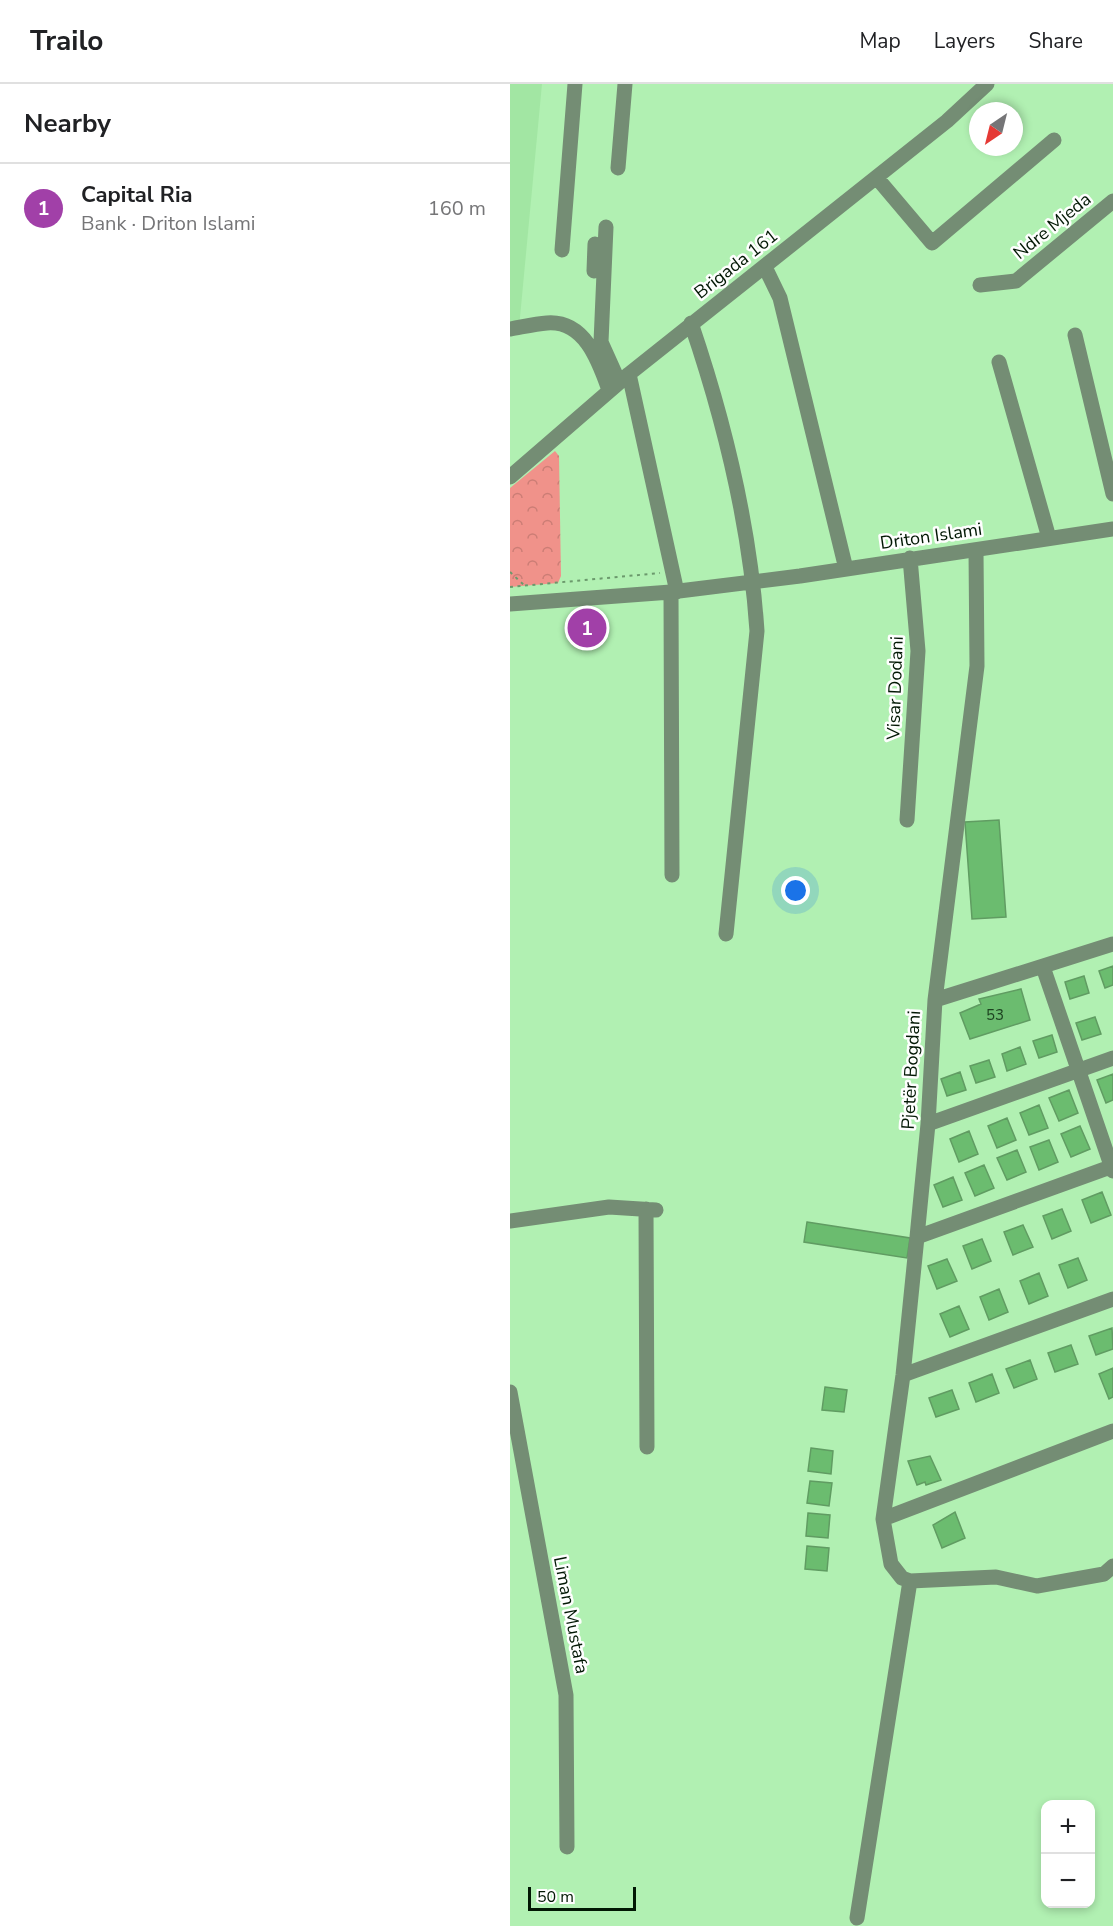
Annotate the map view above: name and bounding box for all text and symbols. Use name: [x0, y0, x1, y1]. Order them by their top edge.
text: Trailo: [30, 22, 103, 60]
text: Map: [859, 27, 901, 55]
text: Layers: [934, 27, 995, 55]
text: Share: [1028, 27, 1083, 55]
north arrow: [969, 102, 1023, 156]
text: Nearby: [24, 106, 111, 141]
text: Capital Ria: [81, 180, 193, 210]
street label: Ndre Mjeda: [1008, 187, 1096, 265]
text: 1: [38, 195, 50, 222]
text: 160 m: [428, 195, 486, 222]
text: Bank · Driton Islami: [81, 210, 256, 237]
street label: Brigada 161: [689, 224, 783, 304]
street label: Driton Islami: [878, 517, 984, 555]
pin: 1: [568, 606, 607, 650]
street label: Visar Dodani: [881, 636, 909, 741]
your location: [781, 876, 810, 905]
house number: 53: [986, 1005, 1004, 1025]
street label: Pjetër Bogdani: [896, 1010, 926, 1130]
street label: Liman Mustafa: [548, 1554, 594, 1676]
map controls: [1041, 1800, 1095, 1908]
button: +: [1041, 1800, 1095, 1854]
button: −: [1041, 1854, 1095, 1908]
scale bar: [528, 1884, 636, 1912]
text: 50 m: [537, 1886, 574, 1908]

